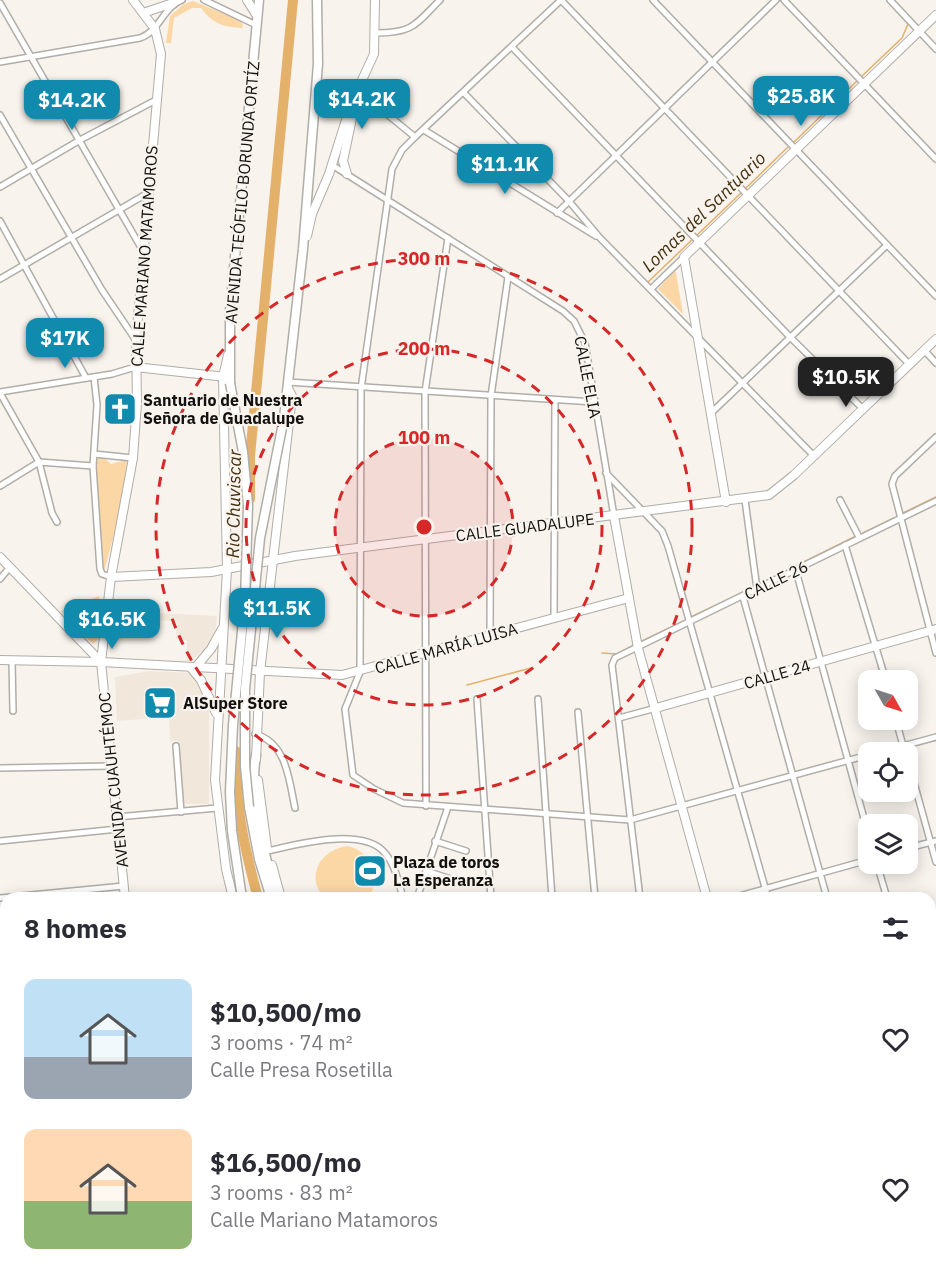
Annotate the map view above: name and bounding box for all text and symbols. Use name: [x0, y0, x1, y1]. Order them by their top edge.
street label: AVENIDA TEÓFILO BORUNDA ORTÍZ: [220, 60, 263, 324]
pin: $25.8K: [752, 76, 850, 127]
pin: $14.2K: [313, 79, 411, 130]
pin: $14.2K: [23, 80, 121, 131]
text: $25.8K: [767, 82, 835, 109]
text: $14.2K: [328, 85, 396, 112]
text: $14.2K: [38, 86, 106, 113]
pin: $11.1K: [456, 144, 554, 195]
street label: CALLE MARIANO MATAMOROS: [126, 145, 162, 367]
water label: Lomas del Santuario: [637, 146, 771, 277]
text: $11.1K: [471, 150, 539, 177]
text: 300 m: [398, 247, 450, 270]
pin: $17K: [29, 318, 101, 369]
text: $17K: [40, 324, 90, 351]
street label: CALLE ELIA: [570, 334, 606, 420]
text: 200 m: [398, 337, 450, 360]
pin: $10.5K: [797, 357, 895, 408]
text: $10.5K: [812, 363, 880, 390]
place label: Santuario de Nuestra Señora de Guadalupe: [143, 390, 304, 428]
church icon: Santuario de Nuestra Señora de Guadalupe: [102, 391, 138, 427]
text: 100 m: [398, 426, 450, 449]
water label: Rio Chuviscar: [221, 449, 246, 559]
street label: CALLE GUADALUPE: [455, 509, 595, 545]
centre of rings: [414, 517, 434, 537]
street label: CALLE 26: [741, 556, 811, 604]
pin: $11.5K: [228, 588, 326, 639]
text: $11.5K: [243, 594, 311, 621]
pin: $16.5K: [63, 599, 161, 650]
text: $16.5K: [78, 605, 146, 632]
street label: CALLE MARÍA LUISA: [372, 617, 520, 678]
street label: CALLE 24: [741, 655, 813, 693]
north arrow: [858, 670, 918, 730]
map controls: [858, 670, 918, 874]
supermarket icon: AlSuper Store: [142, 685, 178, 721]
street label: AVENIDA CUAUHTÉMOC: [93, 691, 132, 869]
place label: AlSuper Store: [183, 693, 288, 713]
button: locate: [858, 742, 918, 802]
button: layers: [858, 814, 918, 874]
place label: Plaza de toros La Esperanza: [393, 852, 500, 890]
sports icon: Plaza de toros La Esperanza: [352, 853, 388, 889]
text: 8 homes: [24, 911, 127, 945]
icon: filters: [879, 912, 912, 945]
text: $10,500/mo: [210, 995, 361, 1029]
icon: home: [72, 1003, 144, 1075]
icon: heart: [879, 1023, 912, 1056]
text: 3 rooms · 74 m²: [210, 1029, 353, 1056]
text: Calle Presa Rosetilla: [210, 1056, 393, 1083]
text: $16,500/mo: [210, 1145, 361, 1179]
icon: home: [72, 1153, 144, 1225]
icon: heart: [879, 1173, 912, 1206]
text: 3 rooms · 83 m²: [210, 1179, 353, 1206]
text: Calle Mariano Matamoros: [210, 1206, 438, 1233]

